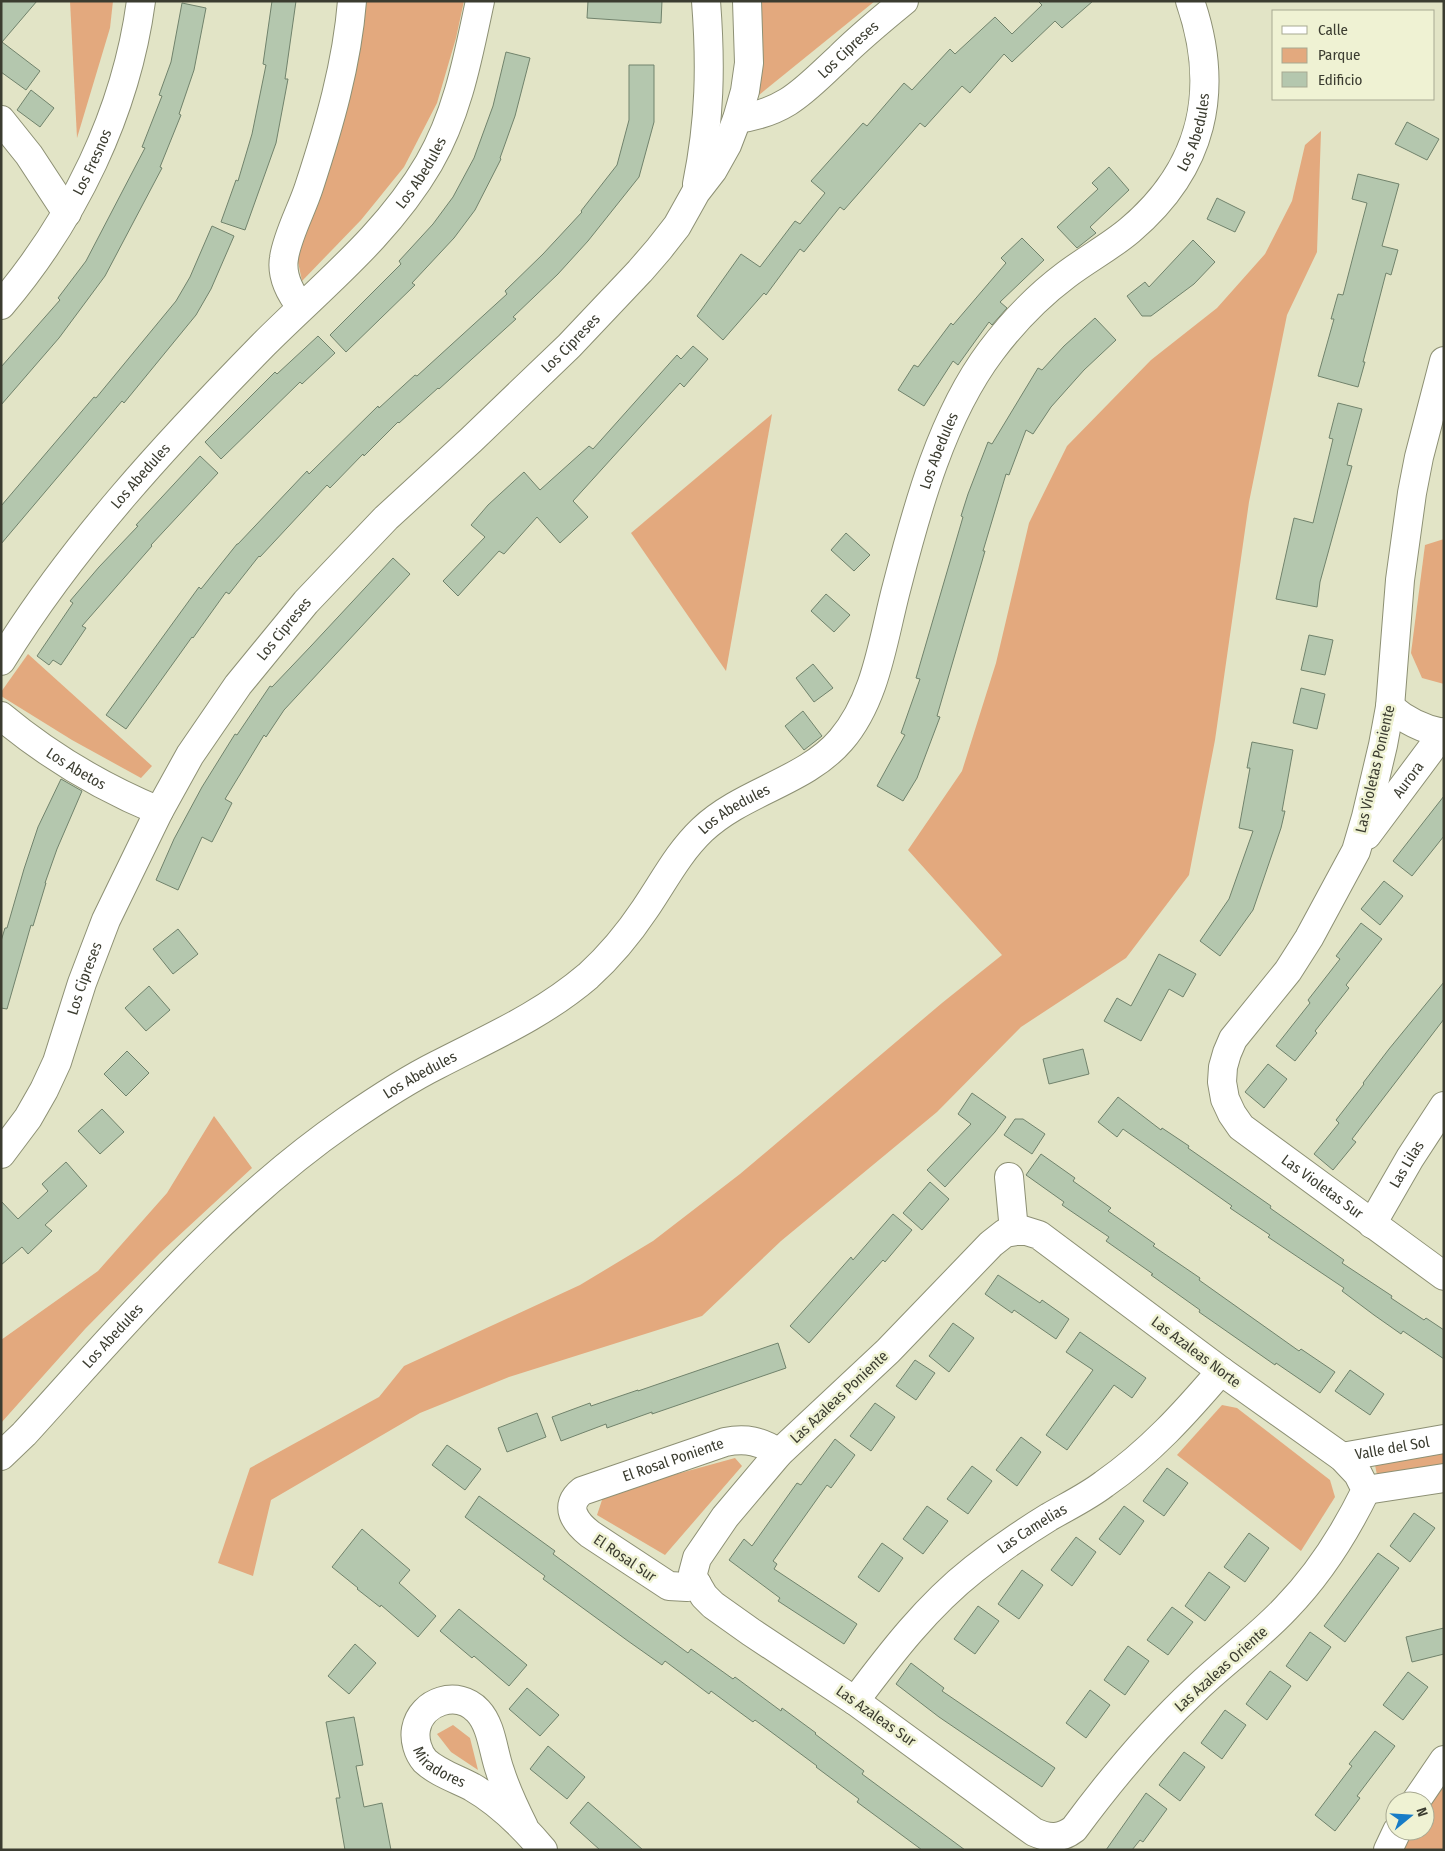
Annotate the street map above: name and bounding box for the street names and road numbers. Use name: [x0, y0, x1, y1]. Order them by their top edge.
street label: Los Cipreses: [814, 17, 882, 82]
street label: Los Abedules: [1173, 92, 1213, 175]
street label: Los Fresnos: [69, 127, 115, 198]
street label: Los Abedules: [392, 134, 450, 212]
street label: Los Cipreses: [538, 310, 604, 377]
street label: Los Abedules: [916, 409, 962, 492]
street label: Los Abedules: [107, 440, 174, 512]
street label: Los Cipreses: [253, 593, 315, 664]
street label: Las Violetas Poniente: [1352, 703, 1398, 835]
street label: Los Abetos: [43, 744, 109, 794]
street label: Aurora: [1389, 758, 1428, 801]
street label: Los Abedules: [694, 780, 773, 838]
street label: Los Cipreses: [63, 940, 106, 1017]
street label: Los Abedules: [380, 1047, 460, 1103]
street label: Las Lilas: [1386, 1137, 1428, 1191]
street label: Las Violetas Sur: [1278, 1151, 1367, 1223]
street label: Los Abedules: [79, 1300, 147, 1372]
street label: Las Azaleas Norte: [1148, 1313, 1244, 1391]
street label: Las Azaleas Poniente: [786, 1347, 892, 1447]
street label: Valle del Sol: [1354, 1433, 1431, 1464]
street label: El Rosal Poniente: [620, 1434, 726, 1485]
street label: Las Camelias: [994, 1500, 1070, 1557]
street label: El Rosal Sur: [590, 1530, 660, 1586]
street label: Las Azaleas Oriente: [1171, 1623, 1271, 1715]
street label: Las Azaleas Sur: [833, 1682, 920, 1751]
street label: Miradores: [409, 1744, 468, 1791]

